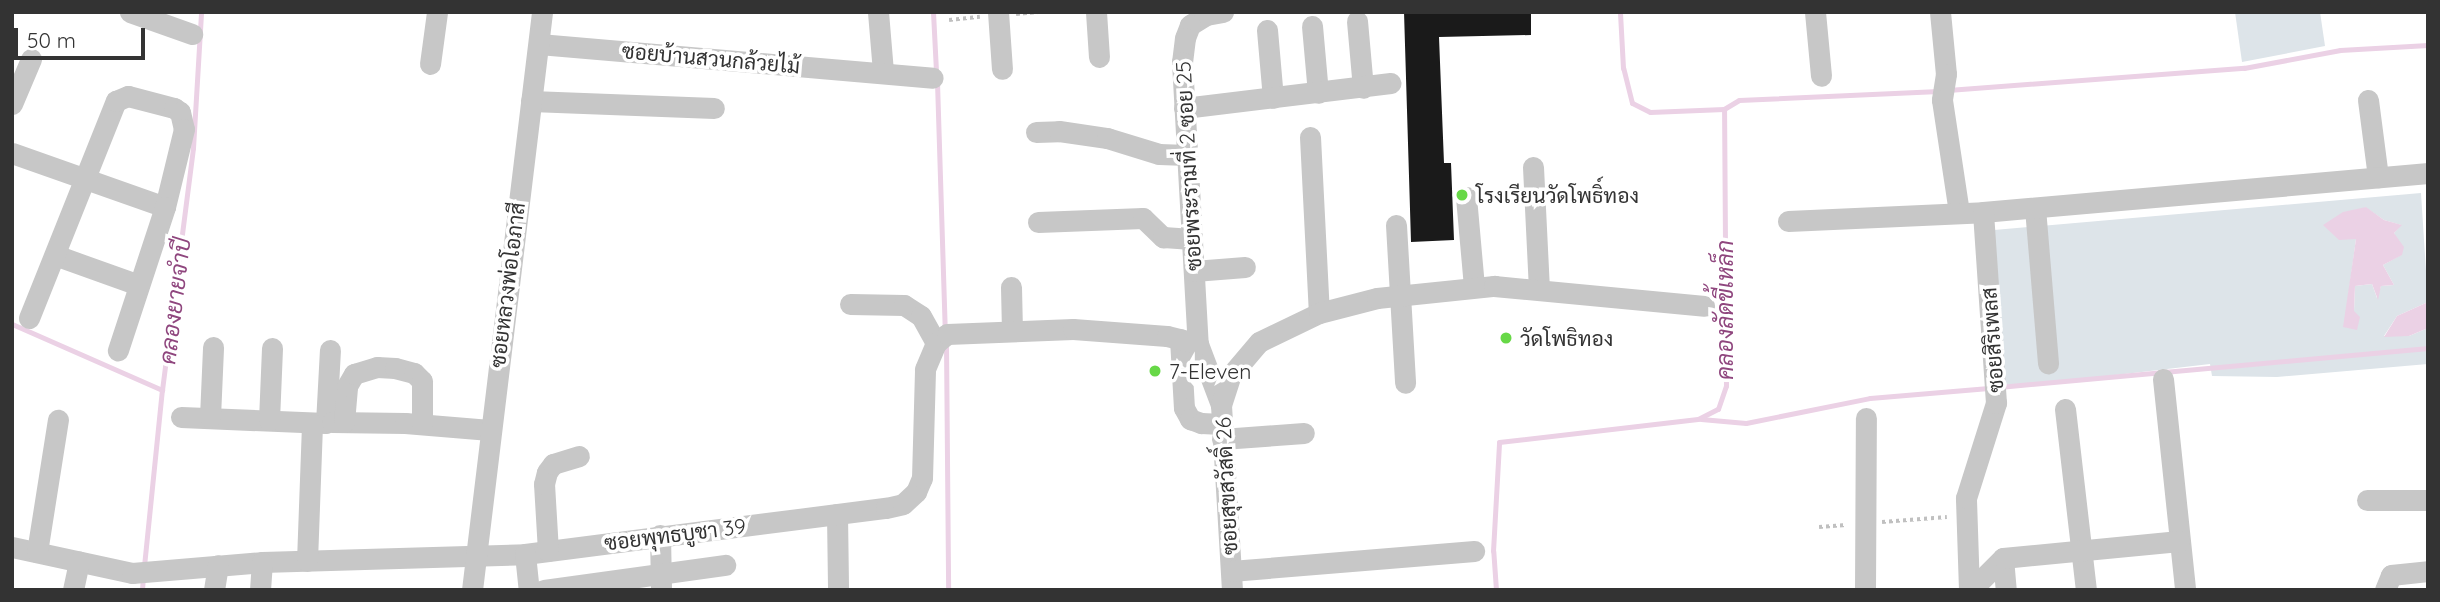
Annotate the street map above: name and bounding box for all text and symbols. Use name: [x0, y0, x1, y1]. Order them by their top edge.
scale bar: [18, 14, 149, 58]
text: 50 m: [27, 27, 76, 53]
street label: ซอยบ้านสวนกล้วยไม้: [621, 38, 801, 78]
street label: ซอยพระรามที่ 2 ซอย 25: [1170, 60, 1206, 272]
place label: โรงเรียนวัดโพธิ์ทอง: [1476, 182, 1639, 208]
marker: โรงเรียนวัดโพธิ์ทอง: [1454, 187, 1470, 203]
street label: ซอยหลวงพ่อโอภาสี: [484, 201, 530, 369]
water label: คลองยายจำปี: [154, 236, 196, 366]
water label: คลองลัดขี้เหล็ก: [1711, 240, 1739, 380]
street label: ซอยสิริเพลส: [1976, 286, 2008, 394]
place label: วัดโพธิทอง: [1520, 325, 1613, 351]
marker: วัดโพธิทอง: [1498, 330, 1514, 346]
place label: 7-Eleven: [1169, 358, 1251, 384]
marker: 7-Eleven: [1147, 363, 1163, 379]
street label: ซอยสุขสวัสดิ์ 26: [1210, 416, 1242, 556]
street label: ซอยพุทธบูชา 39: [603, 513, 747, 555]

